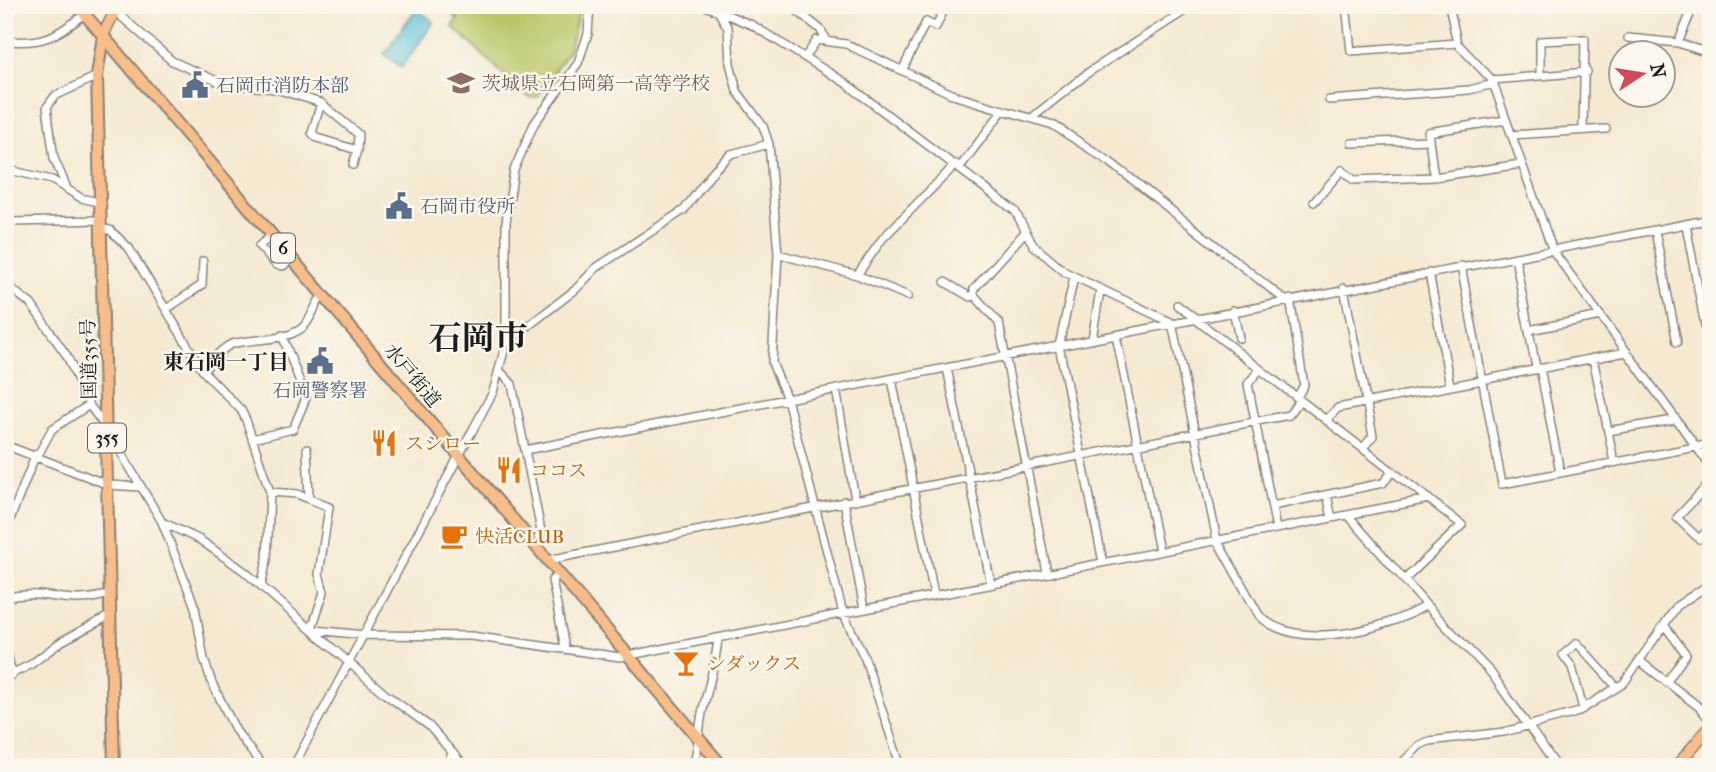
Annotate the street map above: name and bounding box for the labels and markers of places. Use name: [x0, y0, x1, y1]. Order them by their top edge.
school or university icon: 茨城県立石岡第一高等学校: [446, 68, 476, 98]
public building icon: 石岡市消防本部: [180, 70, 210, 100]
place label: 茨城県立石岡第一高等学校: [482, 73, 710, 95]
place label: 石岡市消防本部: [216, 75, 349, 97]
public building icon: 石岡市役所: [384, 191, 414, 221]
place label: 石岡市役所: [420, 196, 515, 218]
public building icon: 石岡警察署: [305, 346, 335, 376]
place label: 石岡警察署: [272, 380, 368, 402]
restaurant icon: スシロー: [369, 428, 399, 458]
place label: スシロー: [405, 433, 481, 455]
restaurant icon: ココス: [494, 455, 524, 485]
place label: ココス: [530, 460, 587, 482]
cafe icon: 快活CLUB: [439, 521, 469, 551]
place label: 快活CLUB: [475, 526, 564, 548]
bar icon: シダックス: [671, 648, 701, 678]
place label: シダックス: [707, 653, 801, 675]

